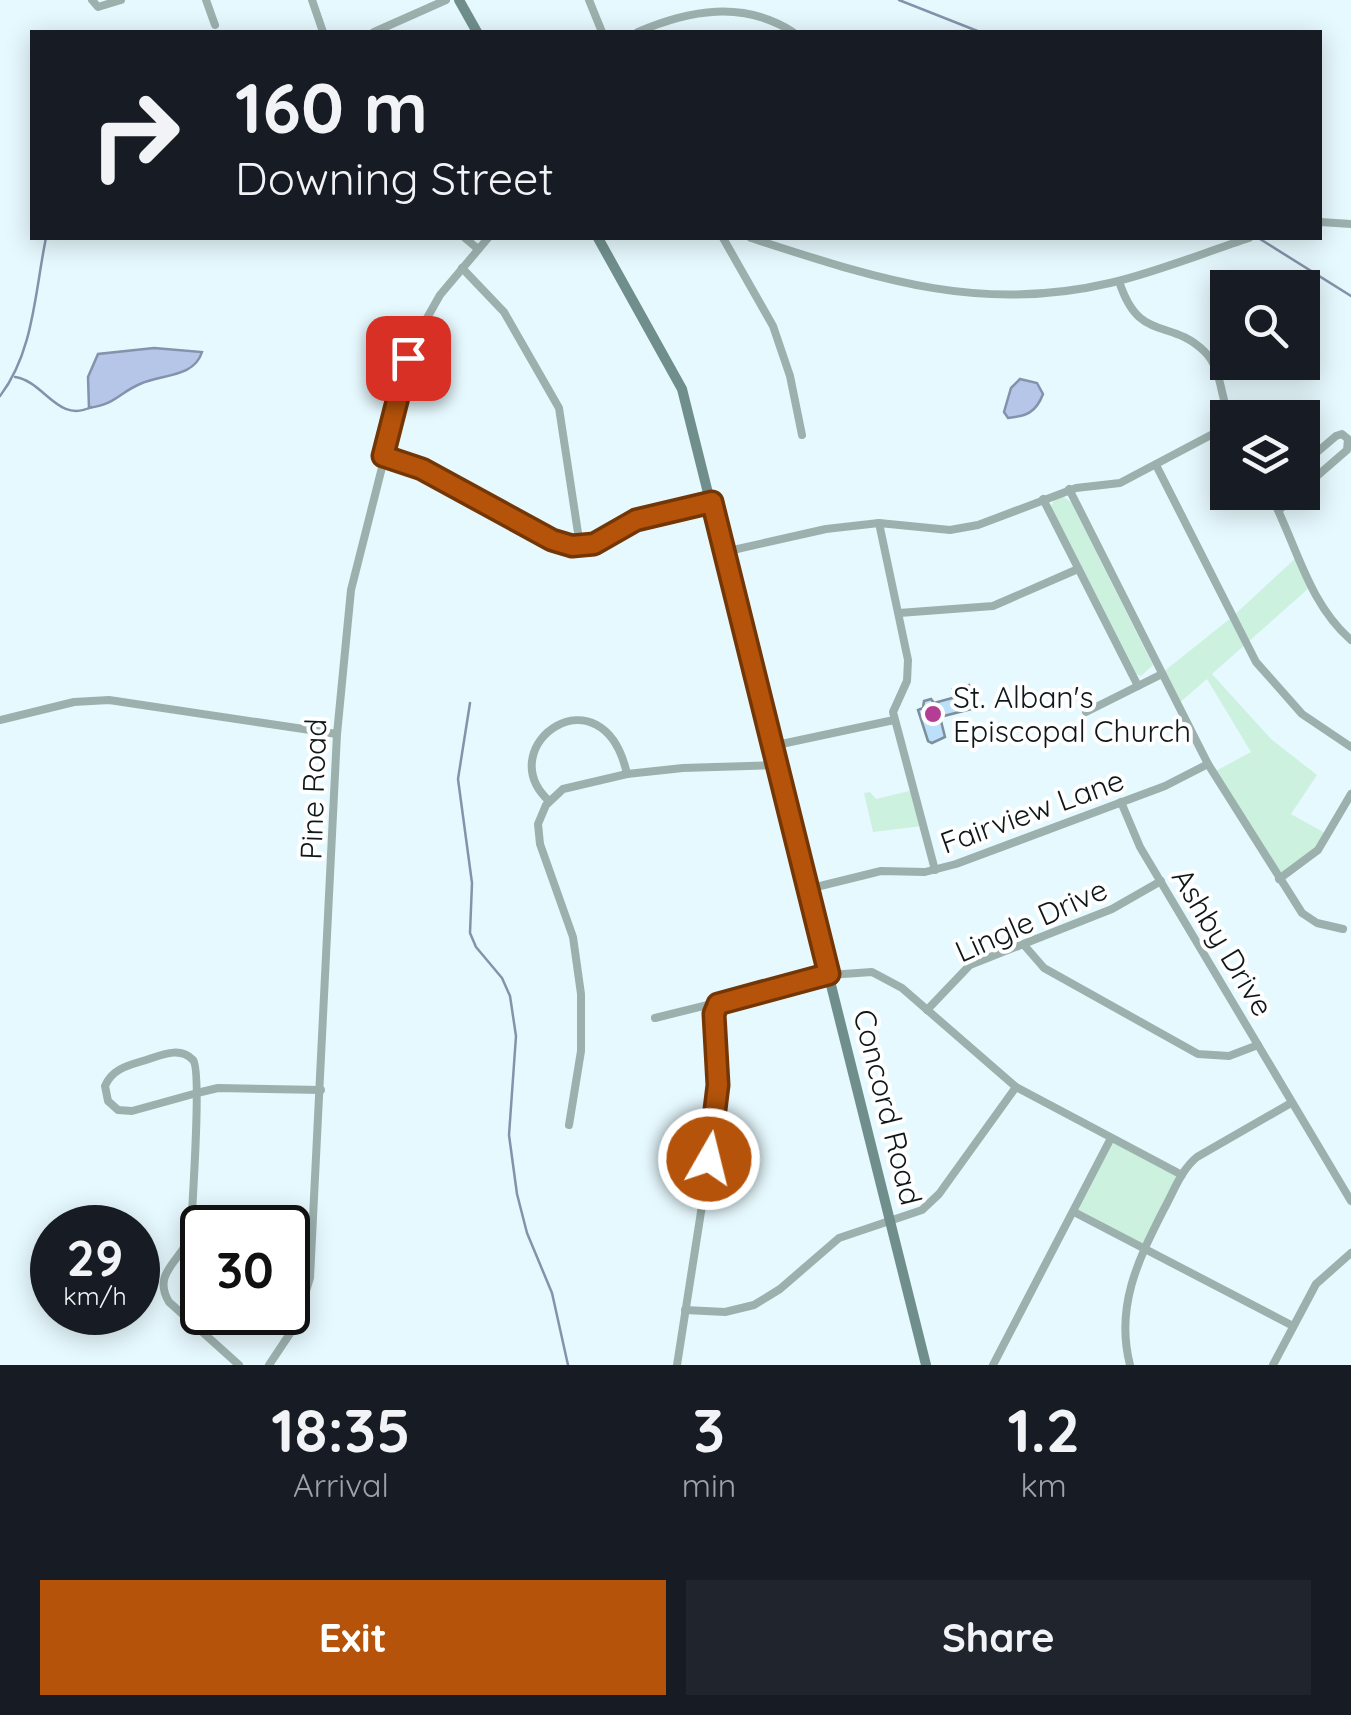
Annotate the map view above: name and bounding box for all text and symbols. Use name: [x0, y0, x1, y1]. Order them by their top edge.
text: 160 m: [235, 63, 428, 151]
icon: right: [70, 70, 200, 200]
text: Downing Street: [235, 150, 554, 206]
map controls: [1210, 270, 1320, 510]
button: search: [1210, 270, 1320, 380]
pin: [366, 316, 451, 401]
icon: arrive: [381, 331, 436, 386]
button: layers: [1210, 400, 1320, 510]
place label: St. Alban's Episcopal Church: [953, 678, 1191, 750]
marker: St. Alban's Episcopal Church: [922, 703, 944, 725]
street label: Pine Road: [292, 718, 334, 860]
street label: Fairview Lane: [935, 760, 1129, 862]
street label: Ashby Drive: [1164, 861, 1282, 1023]
street label: Lingle Drive: [949, 870, 1113, 970]
street label: Concord Road: [845, 1005, 931, 1209]
position arrow: [657, 1107, 761, 1211]
speed limit sign: 30: [180, 1205, 310, 1335]
text: 29: [67, 1226, 123, 1289]
text: km/h: [63, 1280, 127, 1311]
text: 18:35: [271, 1392, 411, 1467]
text: 3: [693, 1392, 725, 1467]
text: 1.2: [1007, 1392, 1080, 1467]
text: Arrival: [293, 1465, 389, 1505]
text: min: [682, 1465, 736, 1505]
text: km: [1020, 1465, 1067, 1505]
button: Exit: [40, 1580, 666, 1695]
button: Share: [686, 1580, 1311, 1695]

